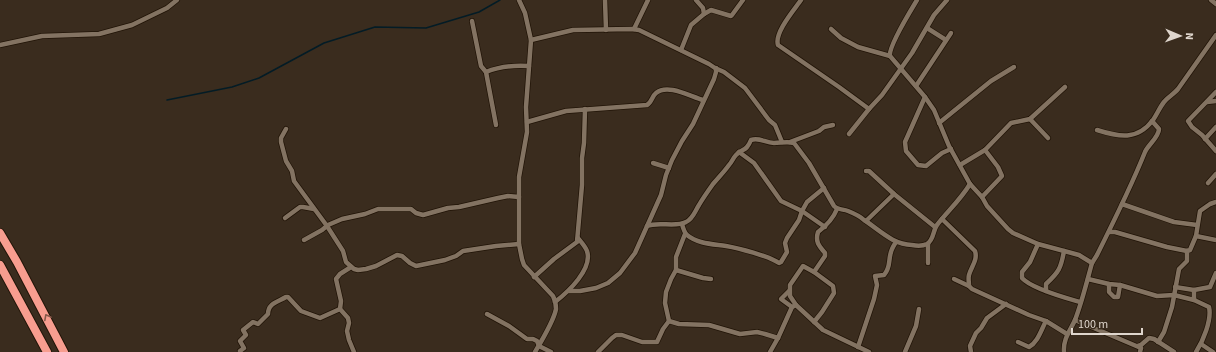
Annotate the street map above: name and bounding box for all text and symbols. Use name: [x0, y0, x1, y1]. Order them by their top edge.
north arrow: [1160, 16, 1200, 56]
text: N: [1182, 32, 1197, 40]
scale bar: [1072, 310, 1142, 336]
one-way arrow: [44, 314, 51, 322]
text: 100 m: [1078, 316, 1108, 333]

